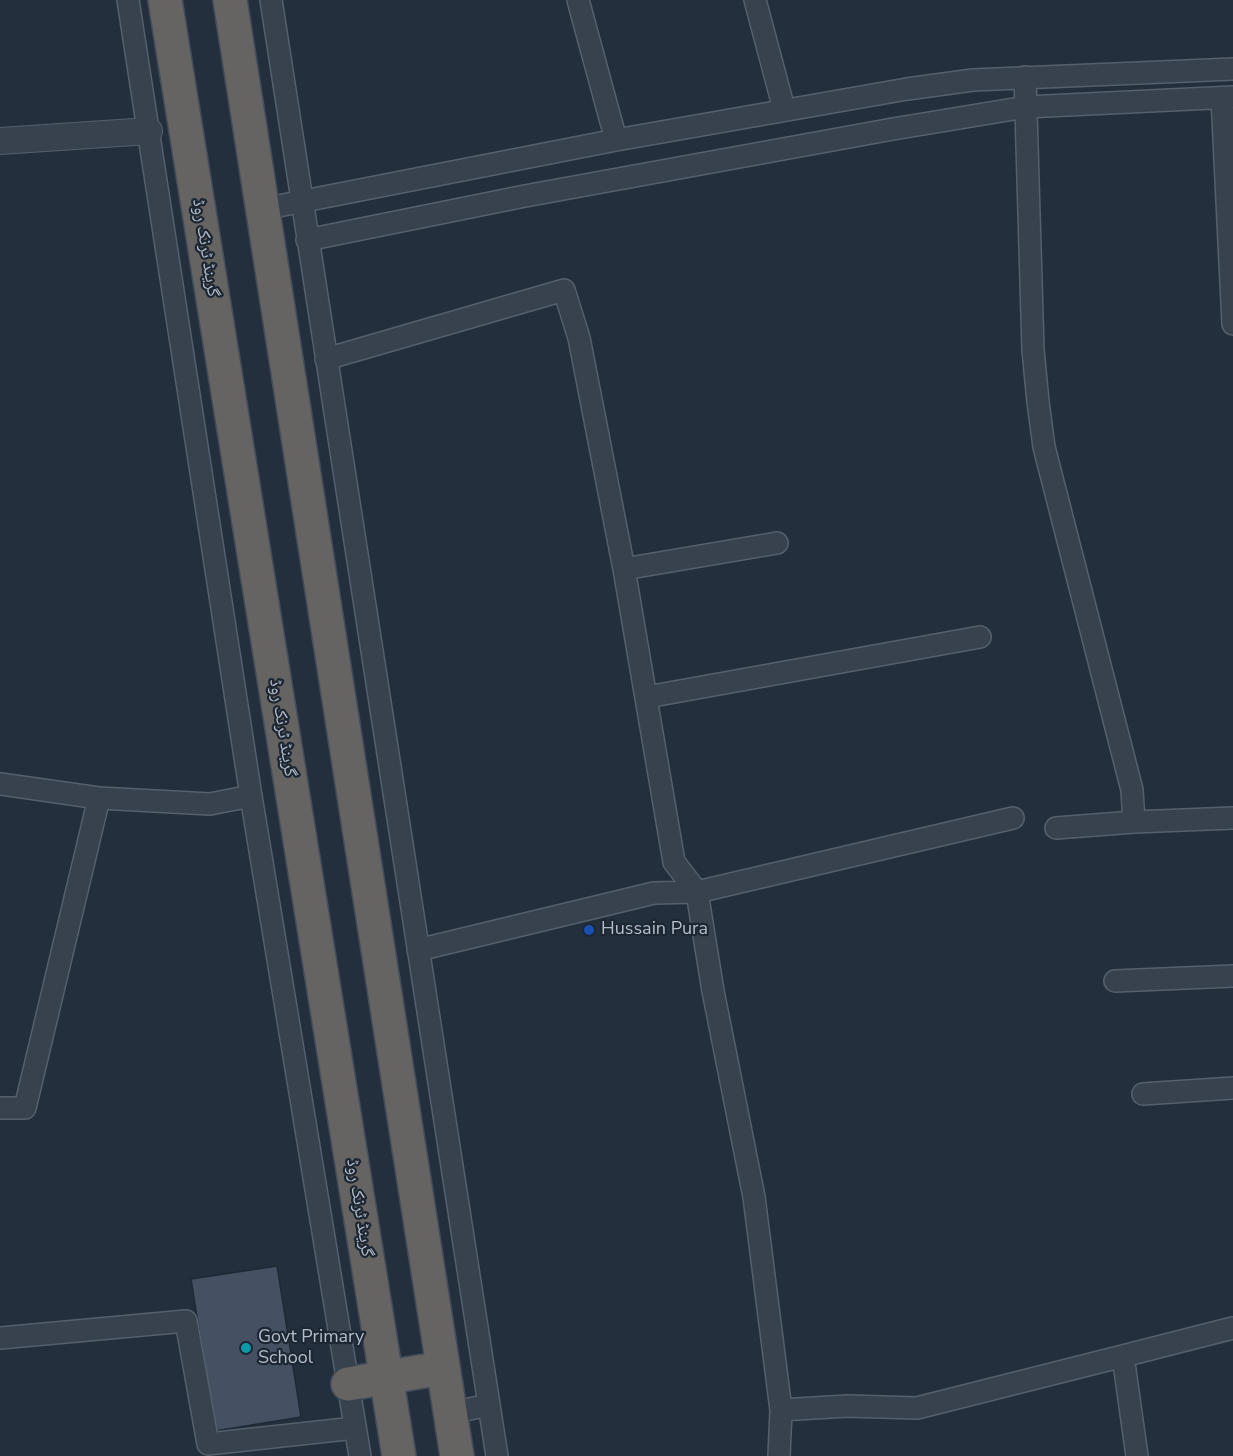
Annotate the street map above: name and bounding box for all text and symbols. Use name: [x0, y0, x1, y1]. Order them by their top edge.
street label: گرینڈ ٹرنک روڈ: [187, 197, 223, 299]
street label: گرینڈ ٹرنک روڈ: [264, 677, 300, 779]
place label: Hussain Pura: [601, 919, 708, 941]
marker: Hussain Pura: [582, 923, 596, 937]
street label: گرینڈ ٹرنک روڈ: [341, 1157, 377, 1259]
place label: Govt Primary School: [258, 1327, 364, 1370]
marker: Govt Primary School: [239, 1341, 253, 1355]

